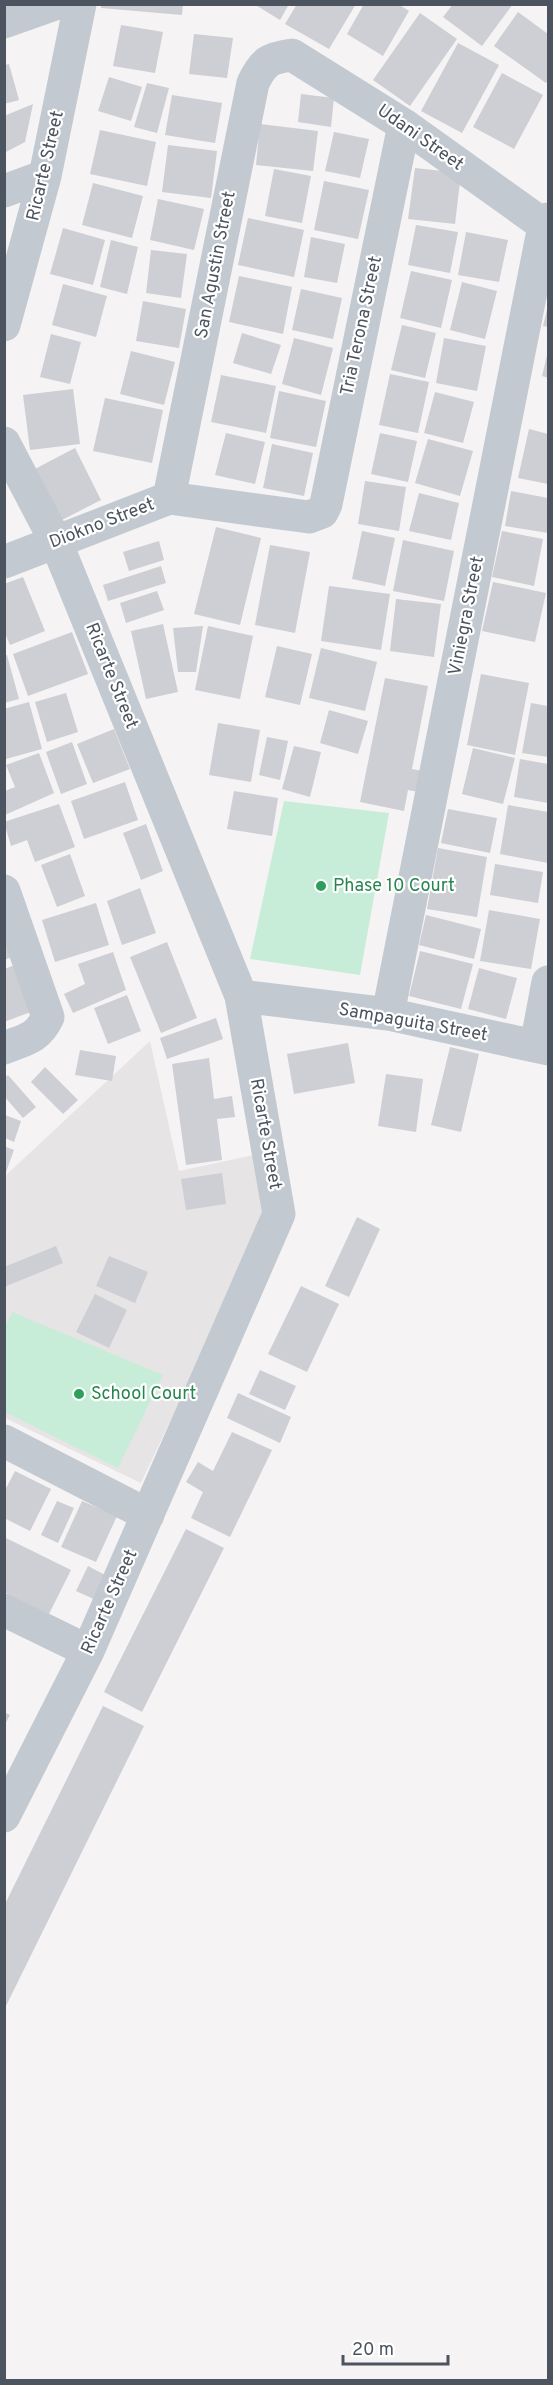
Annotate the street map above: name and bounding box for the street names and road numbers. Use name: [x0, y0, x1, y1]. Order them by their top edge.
street label: Udani Street: [372, 100, 468, 176]
street label: Ricarte Street: [22, 109, 70, 223]
street label: San Agustin Street: [190, 189, 242, 341]
street label: Tria Terona Street: [336, 254, 388, 398]
street label: Diokno Street: [46, 493, 158, 555]
street label: Viniegra Street: [444, 554, 490, 678]
street label: Ricarte Street: [79, 620, 143, 732]
street label: Sampaguita Street: [337, 999, 489, 1047]
street label: Ricarte Street: [244, 1077, 286, 1191]
street label: Ricarte Street: [77, 1546, 143, 1658]

